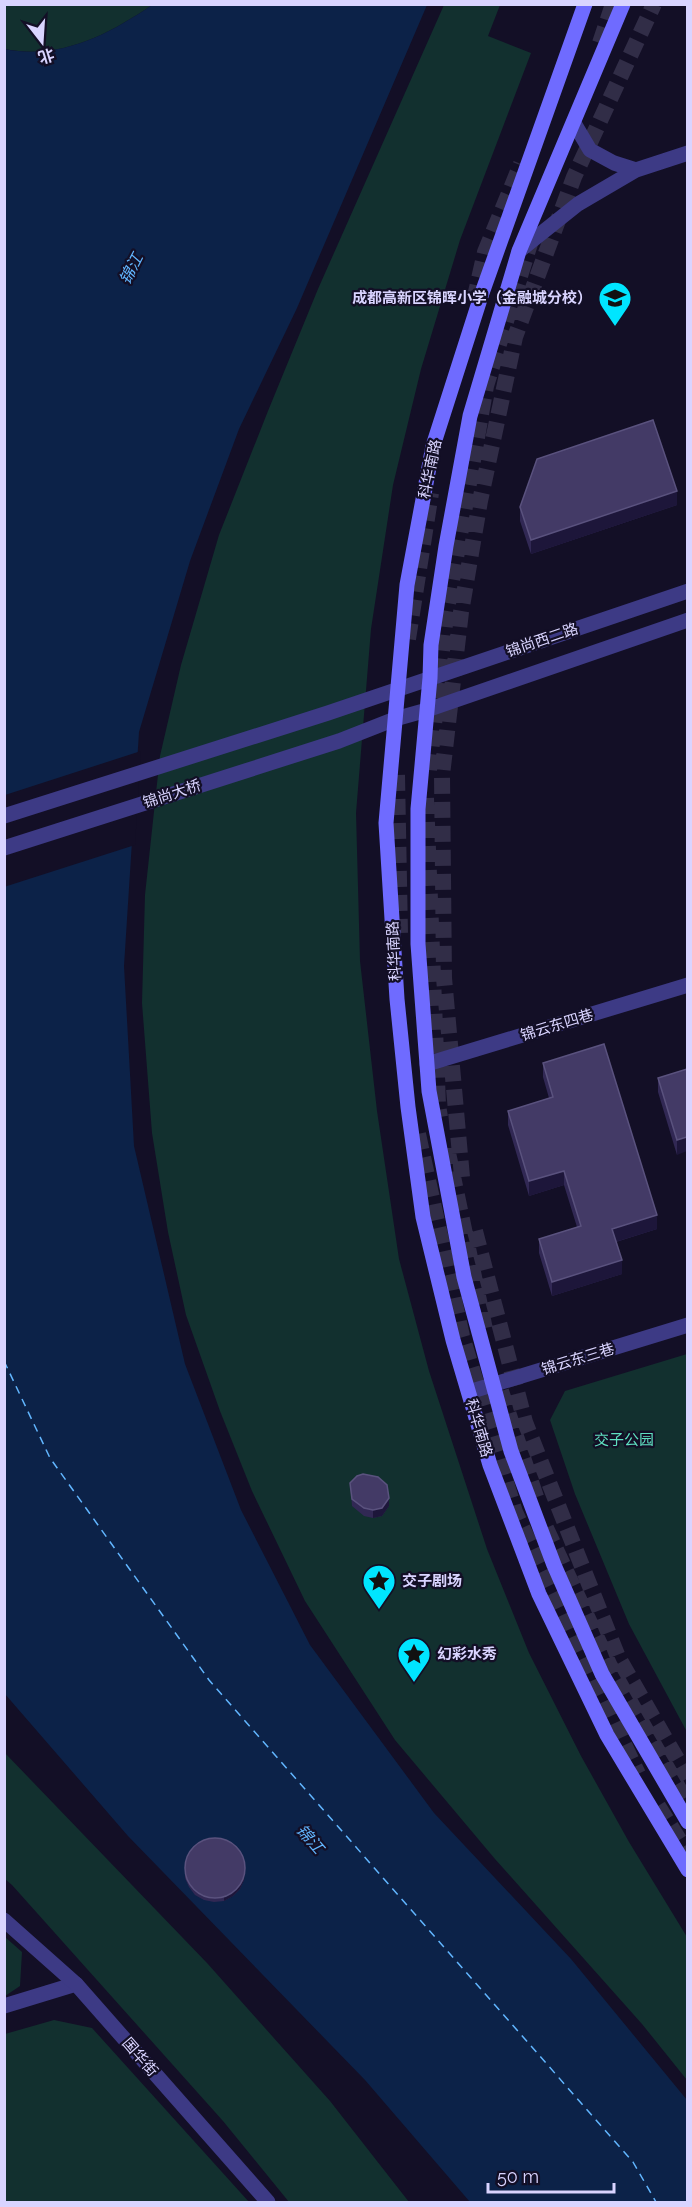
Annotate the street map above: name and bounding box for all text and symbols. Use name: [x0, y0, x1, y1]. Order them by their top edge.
north arrow: [12, 12, 72, 72]
text: 北: [36, 44, 57, 67]
water label: 锦江: [115, 249, 148, 288]
school or university icon: 成都高新区锦晖小学（金融城分校）: [597, 280, 633, 327]
place label: 成都高新区锦晖小学（金融城分校）: [352, 289, 592, 307]
street label: 科华南路: [415, 438, 445, 500]
street label: 锦尚西二路: [504, 619, 580, 661]
street label: 锦尚大桥: [141, 776, 203, 812]
street label: 科华南路: [383, 921, 405, 981]
street label: 锦云东四巷: [518, 1005, 596, 1045]
street label: 锦云东三巷: [539, 1339, 617, 1379]
street label: 科华南路: [462, 1397, 496, 1459]
park label: 交子公园: [594, 1431, 654, 1449]
place icon: 交子剧场: [361, 1563, 397, 1610]
place label: 交子剧场: [402, 1572, 462, 1590]
place icon: 幻彩水秀: [396, 1636, 432, 1683]
place label: 幻彩水秀: [437, 1645, 497, 1663]
water label: 锦江: [292, 1821, 329, 1859]
street label: 国华街: [118, 2034, 162, 2080]
scale bar: [488, 2156, 614, 2194]
text: 50 m: [497, 2166, 539, 2187]

